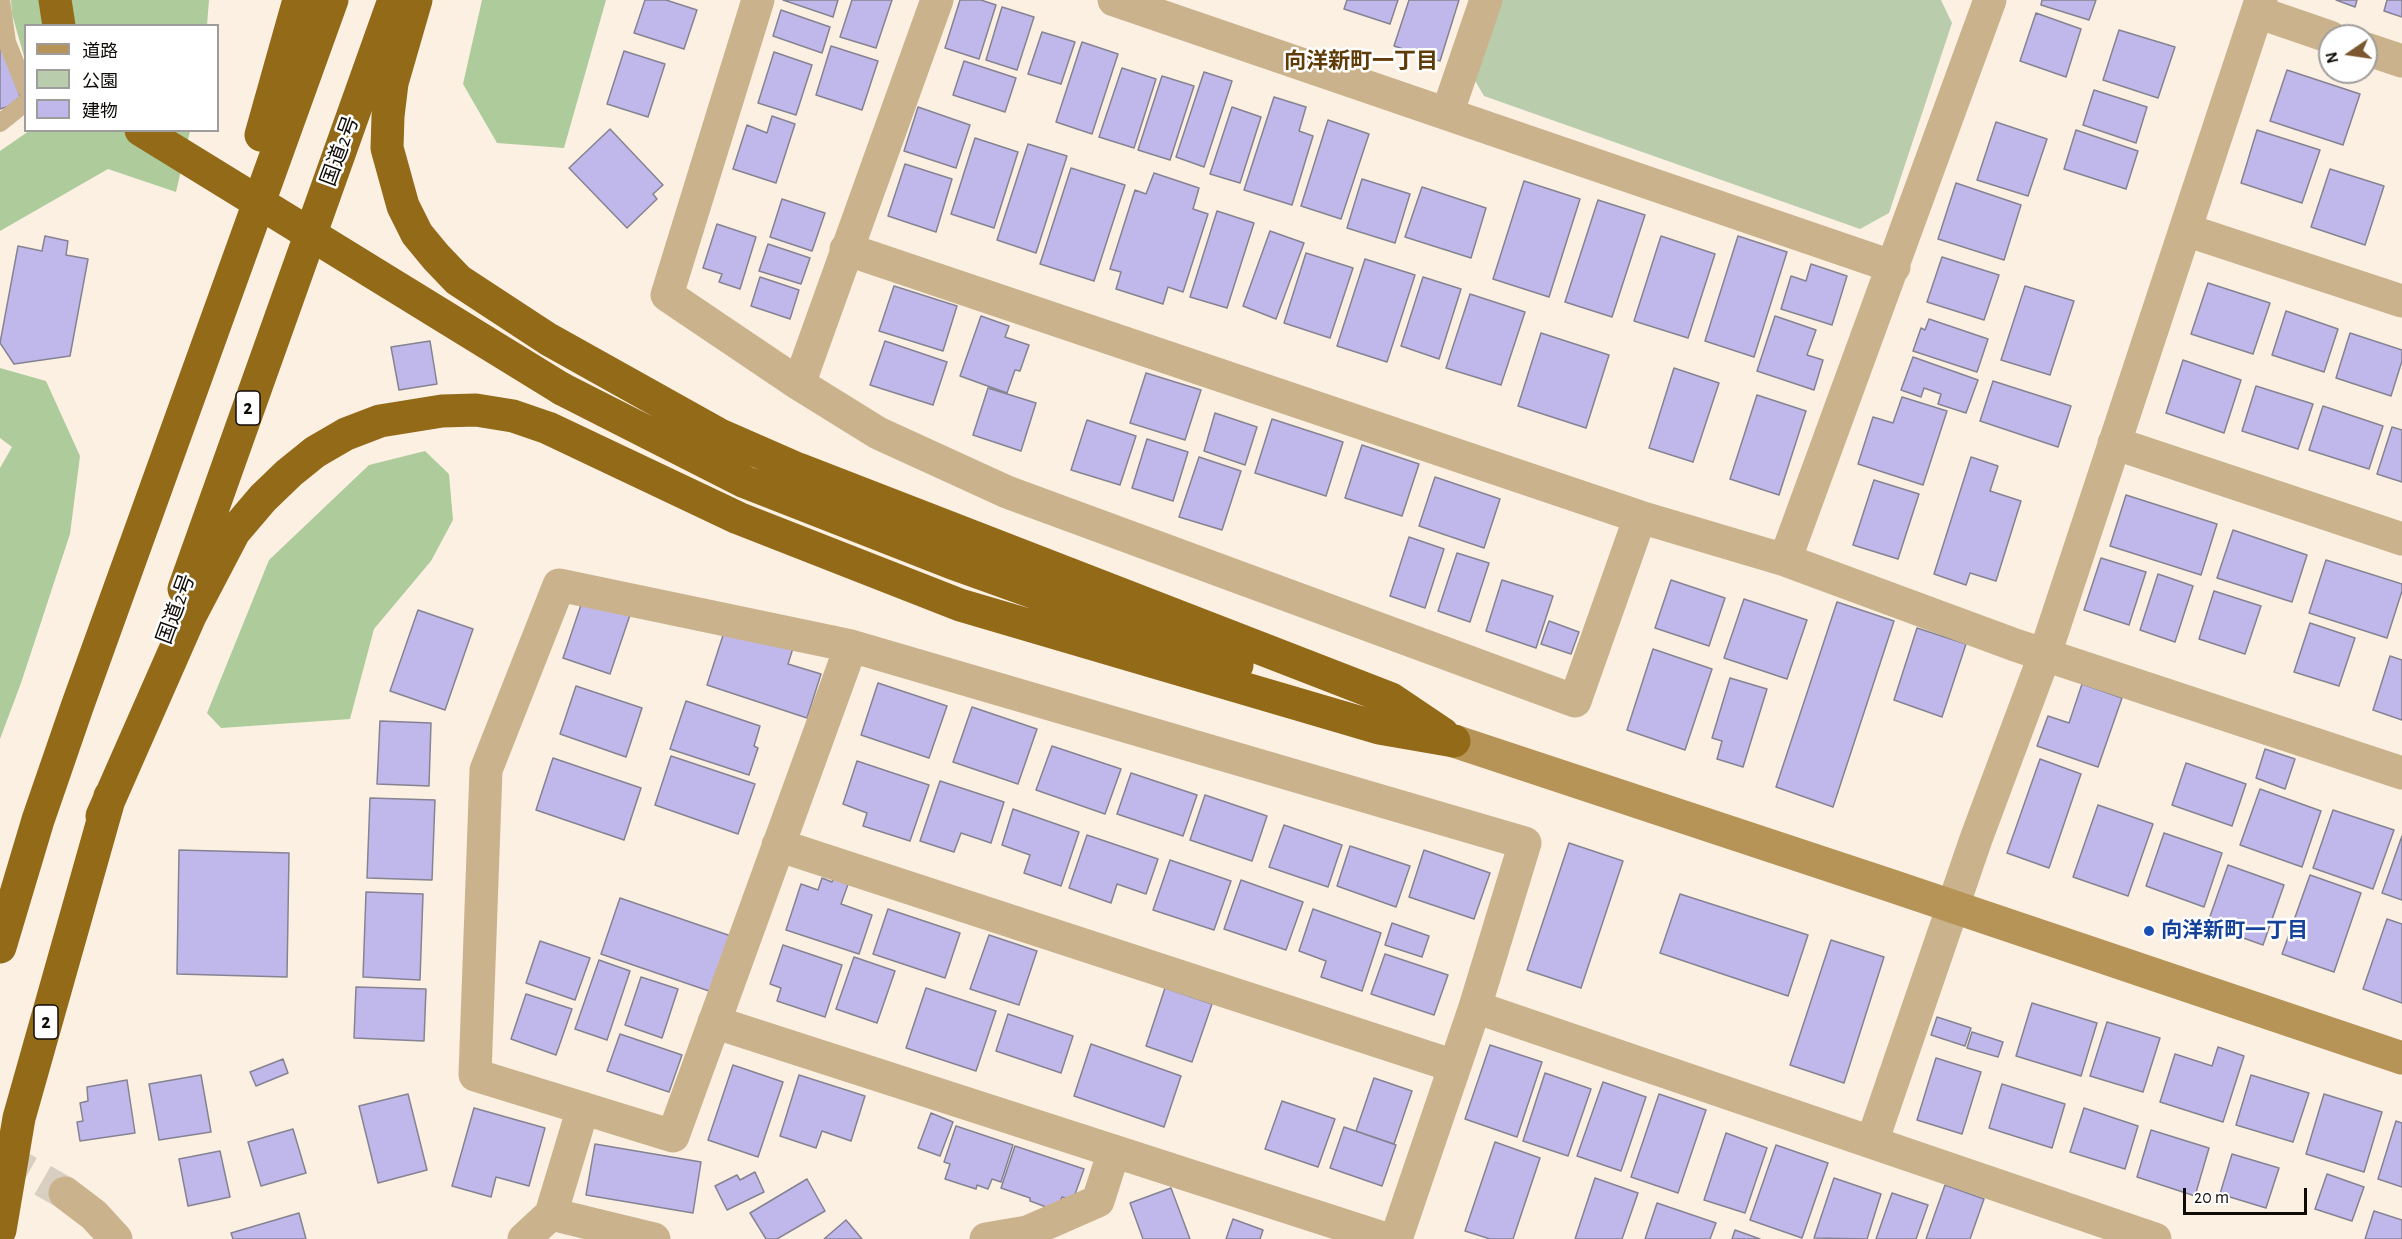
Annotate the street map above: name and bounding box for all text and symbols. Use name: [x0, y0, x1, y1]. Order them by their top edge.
legend: [24, 24, 219, 132]
north arrow: [2318, 24, 2378, 84]
text: 道路: [82, 43, 118, 61]
district label: 向洋新町一丁目: [1284, 48, 1438, 74]
text: N: [2323, 50, 2341, 65]
text: 公園: [82, 73, 118, 91]
text: 建物: [82, 103, 118, 121]
street label: 国道2号: [316, 113, 364, 189]
road number: 2: [236, 391, 260, 425]
street label: 国道2号: [152, 571, 200, 647]
place label: 向洋新町一丁目: [2161, 918, 2308, 944]
marker: 向洋新町一丁目: [2142, 924, 2156, 938]
road number: 2: [34, 1005, 58, 1039]
scale bar: [2186, 1176, 2310, 1214]
text: 20 m: [2194, 1189, 2229, 1207]

